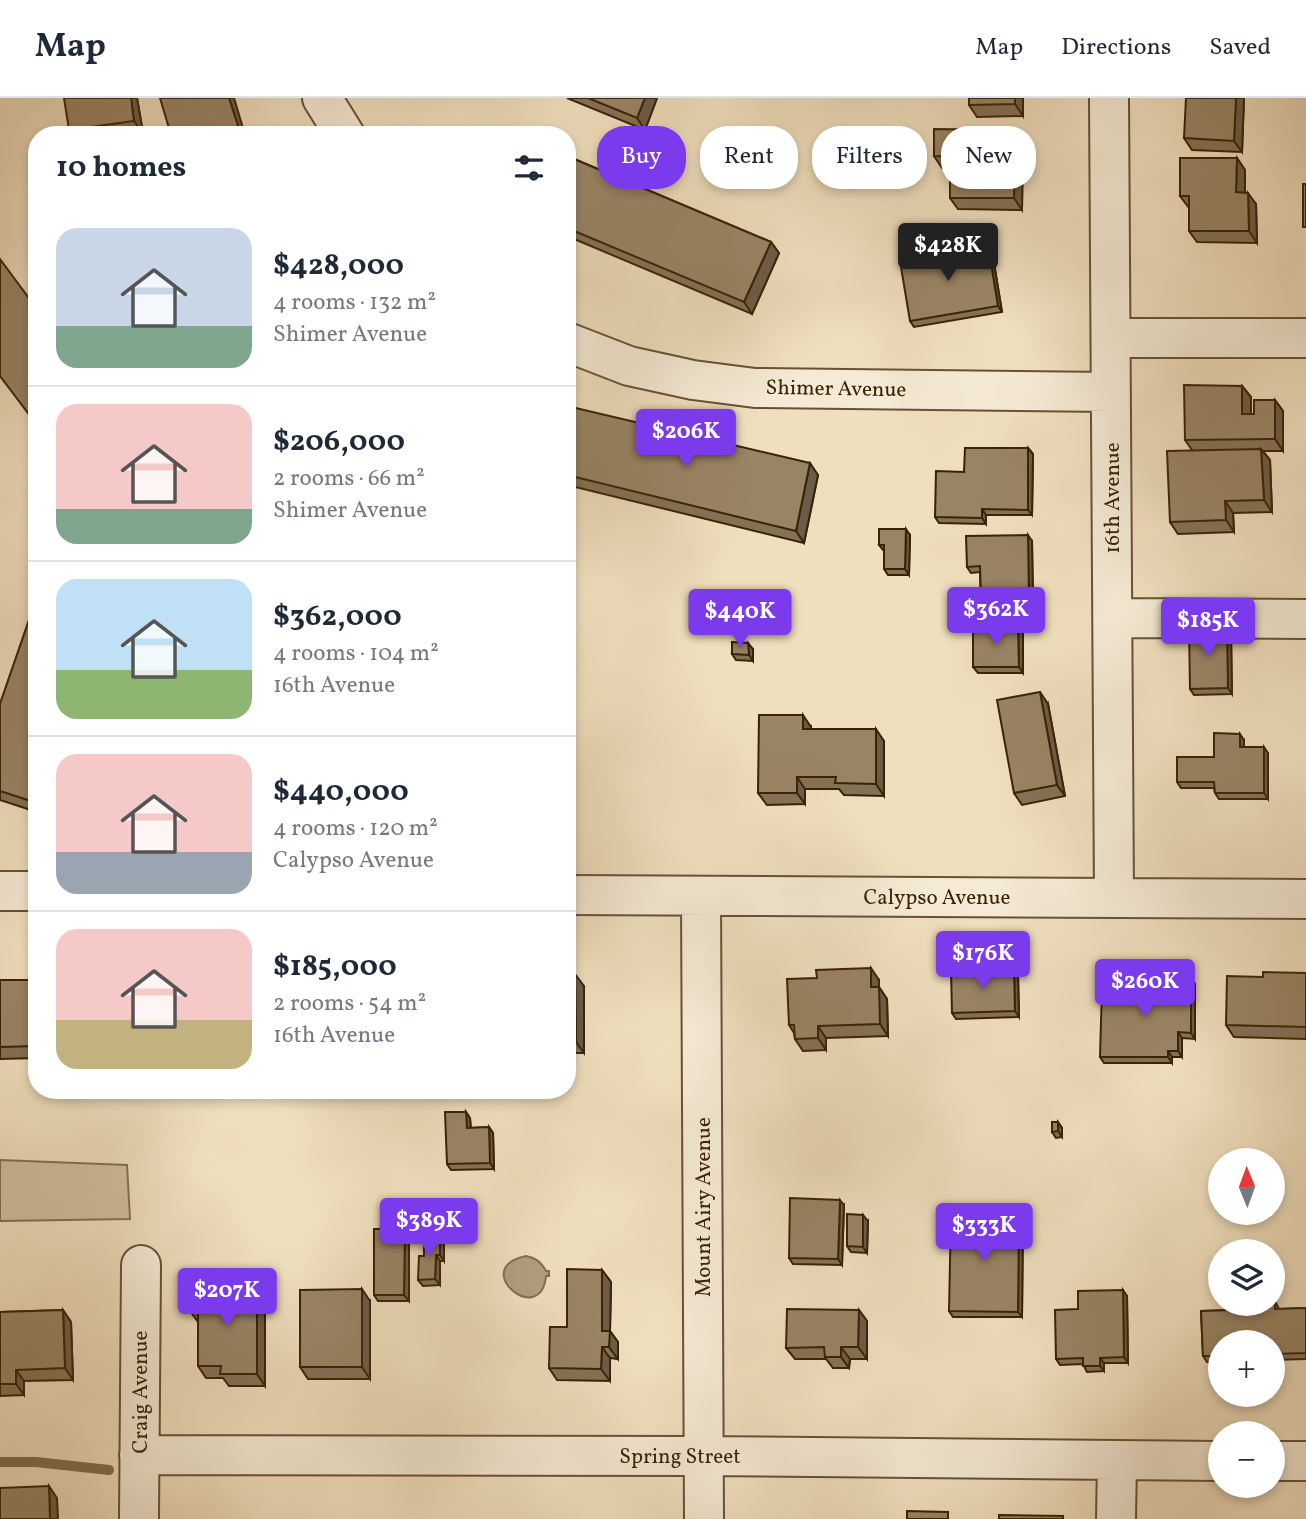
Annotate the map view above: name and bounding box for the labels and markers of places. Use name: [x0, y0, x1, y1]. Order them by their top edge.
pin: $428K: [899, 223, 997, 283]
pin: $206K: [637, 410, 735, 469]
pin: $362K: [947, 588, 1045, 647]
pin: $440K: [691, 589, 789, 649]
pin: $185K: [1159, 598, 1257, 658]
pin: $176K: [934, 932, 1032, 991]
pin: $260K: [1096, 960, 1194, 1019]
pin: $389K: [380, 1198, 478, 1258]
pin: $333K: [935, 1204, 1033, 1263]
pin: $207K: [178, 1268, 276, 1328]

